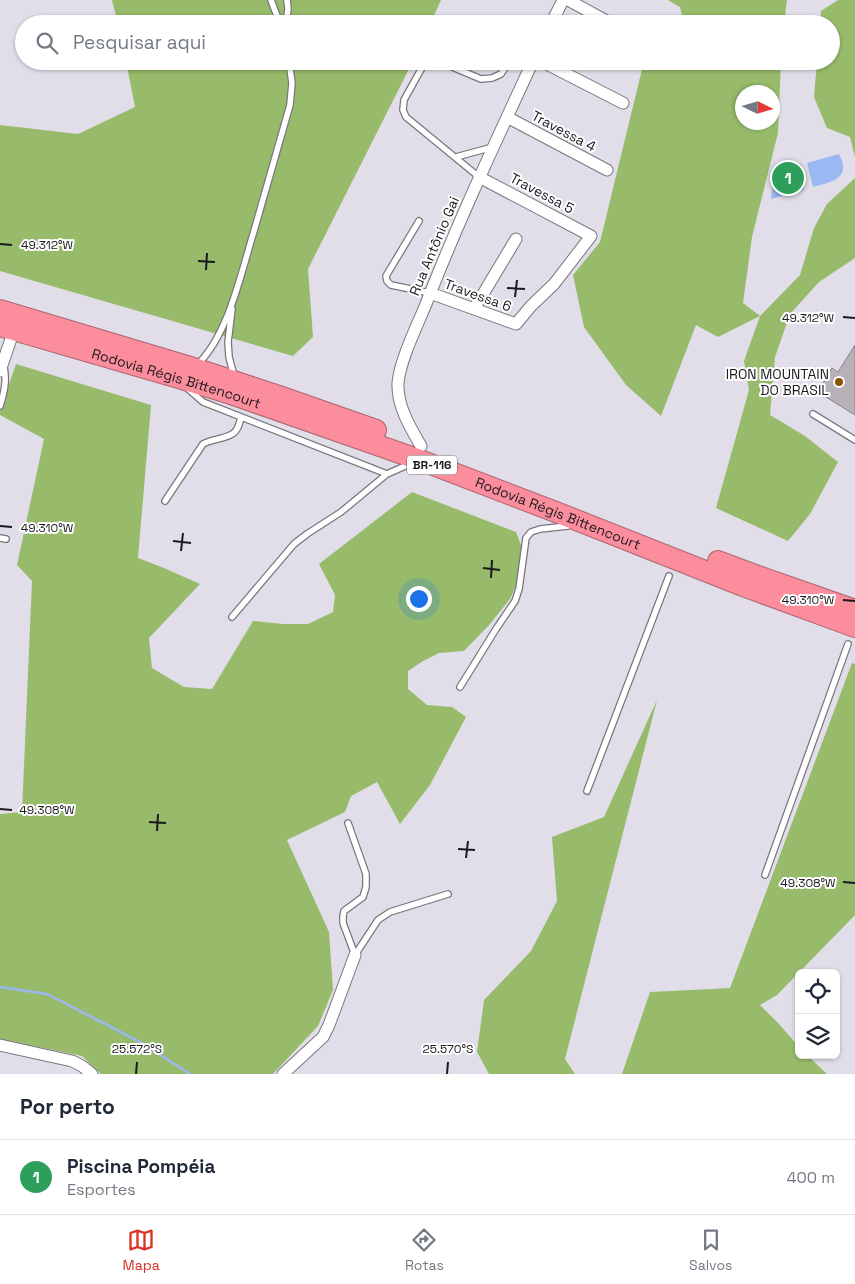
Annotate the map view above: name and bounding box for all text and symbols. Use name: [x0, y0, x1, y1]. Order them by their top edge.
search box: [15, 15, 840, 70]
icon: search: [33, 29, 61, 57]
text: Pesquisar aqui: [73, 30, 206, 55]
north arrow: [735, 85, 780, 130]
street label: Travessa 4: [529, 106, 600, 156]
pin: 1: [772, 159, 804, 197]
street label: Travessa 5: [507, 169, 577, 217]
street label: Rua Antônio Gai: [405, 194, 463, 298]
text: 49.312°W: [21, 237, 74, 253]
street label: Travessa 6: [442, 275, 514, 315]
text: 49.312°W: [782, 310, 835, 326]
street label: Rodovia Régis Bittencourt: [90, 344, 263, 413]
place label: IRON MOUNTAIN DO BRASIL: [726, 365, 829, 399]
marker: IRON MOUNTAIN DO BRASIL: [833, 376, 845, 388]
road number: BR-116: [407, 456, 457, 474]
street label: Rodovia Régis Bittencourt: [473, 473, 643, 554]
text: 49.310°W: [21, 520, 74, 536]
your location: [406, 586, 432, 612]
text: 49.310°W: [782, 592, 835, 608]
text: 49.308°W: [19, 802, 75, 818]
text: 49.308°W: [780, 875, 836, 891]
map controls: [795, 969, 840, 1059]
button: locate: [795, 969, 840, 1014]
button: layers: [795, 1014, 840, 1059]
text: 25.572°S: [112, 1041, 162, 1057]
text: 25.570°S: [423, 1041, 473, 1057]
text: Por perto: [20, 1093, 115, 1120]
text: Piscina Pompéia: [67, 1154, 215, 1179]
text: 1: [32, 1167, 40, 1188]
text: 400 m: [787, 1167, 835, 1188]
text: Esportes: [67, 1179, 136, 1200]
tab: Mapa: [123, 1226, 160, 1274]
tab: Rotas: [405, 1226, 444, 1274]
tab: Salvos: [689, 1226, 732, 1274]

